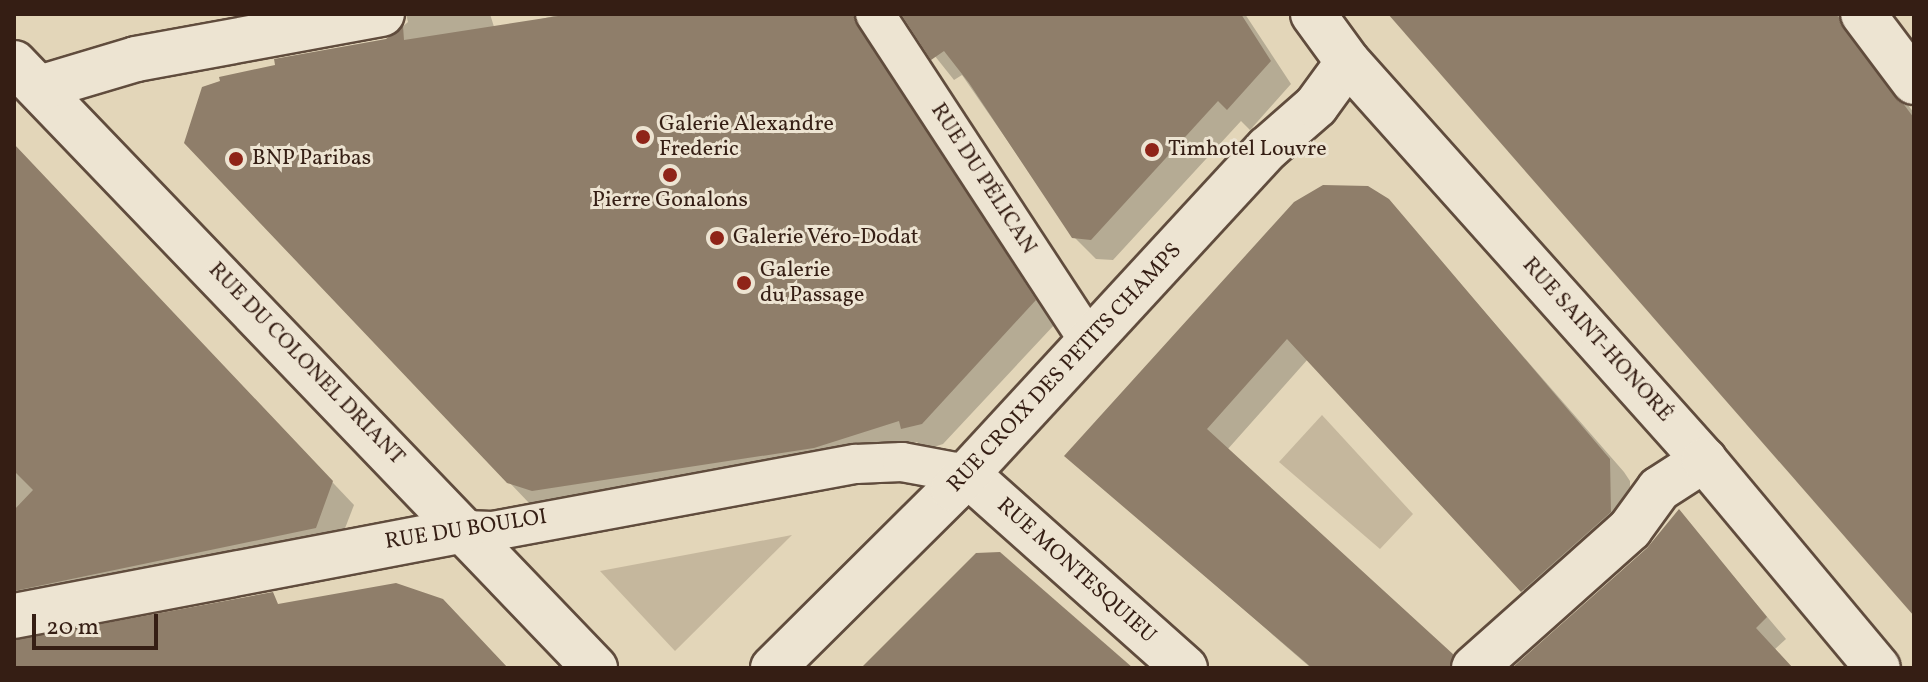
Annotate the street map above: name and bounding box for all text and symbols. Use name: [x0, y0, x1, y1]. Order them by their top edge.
street label: RUE DU PÉLICAN: [924, 99, 1042, 259]
place label: Galerie Alexandre Frederic: [659, 111, 834, 162]
marker: Galerie Alexandre Frederic: [634, 128, 652, 146]
place label: Timhotel Louvre: [1168, 137, 1327, 163]
marker: Timhotel Louvre: [1143, 141, 1161, 159]
place label: BNP Paribas: [252, 146, 371, 172]
marker: BNP Paribas: [227, 150, 245, 168]
marker: Pierre Gonalons: [661, 166, 679, 184]
place label: Pierre Gonalons: [592, 188, 748, 214]
place label: Galerie Véro-Dodat: [733, 225, 919, 251]
marker: Galerie Véro-Dodat: [708, 229, 726, 247]
street label: RUE CROIX DES PETITS CHAMPS: [942, 238, 1188, 498]
street label: RUE SAINT-HONORÉ: [1516, 252, 1678, 428]
street label: RUE DU COLONEL DRIANT: [202, 257, 410, 471]
place label: Galerie du Passage: [760, 257, 864, 308]
marker: Galerie du Passage: [735, 274, 753, 292]
street label: RUE MONTESQUIEU: [991, 493, 1161, 649]
street label: RUE DU BOULOI: [383, 504, 549, 556]
scale bar: [36, 598, 162, 648]
text: 20 m: [46, 611, 99, 645]

